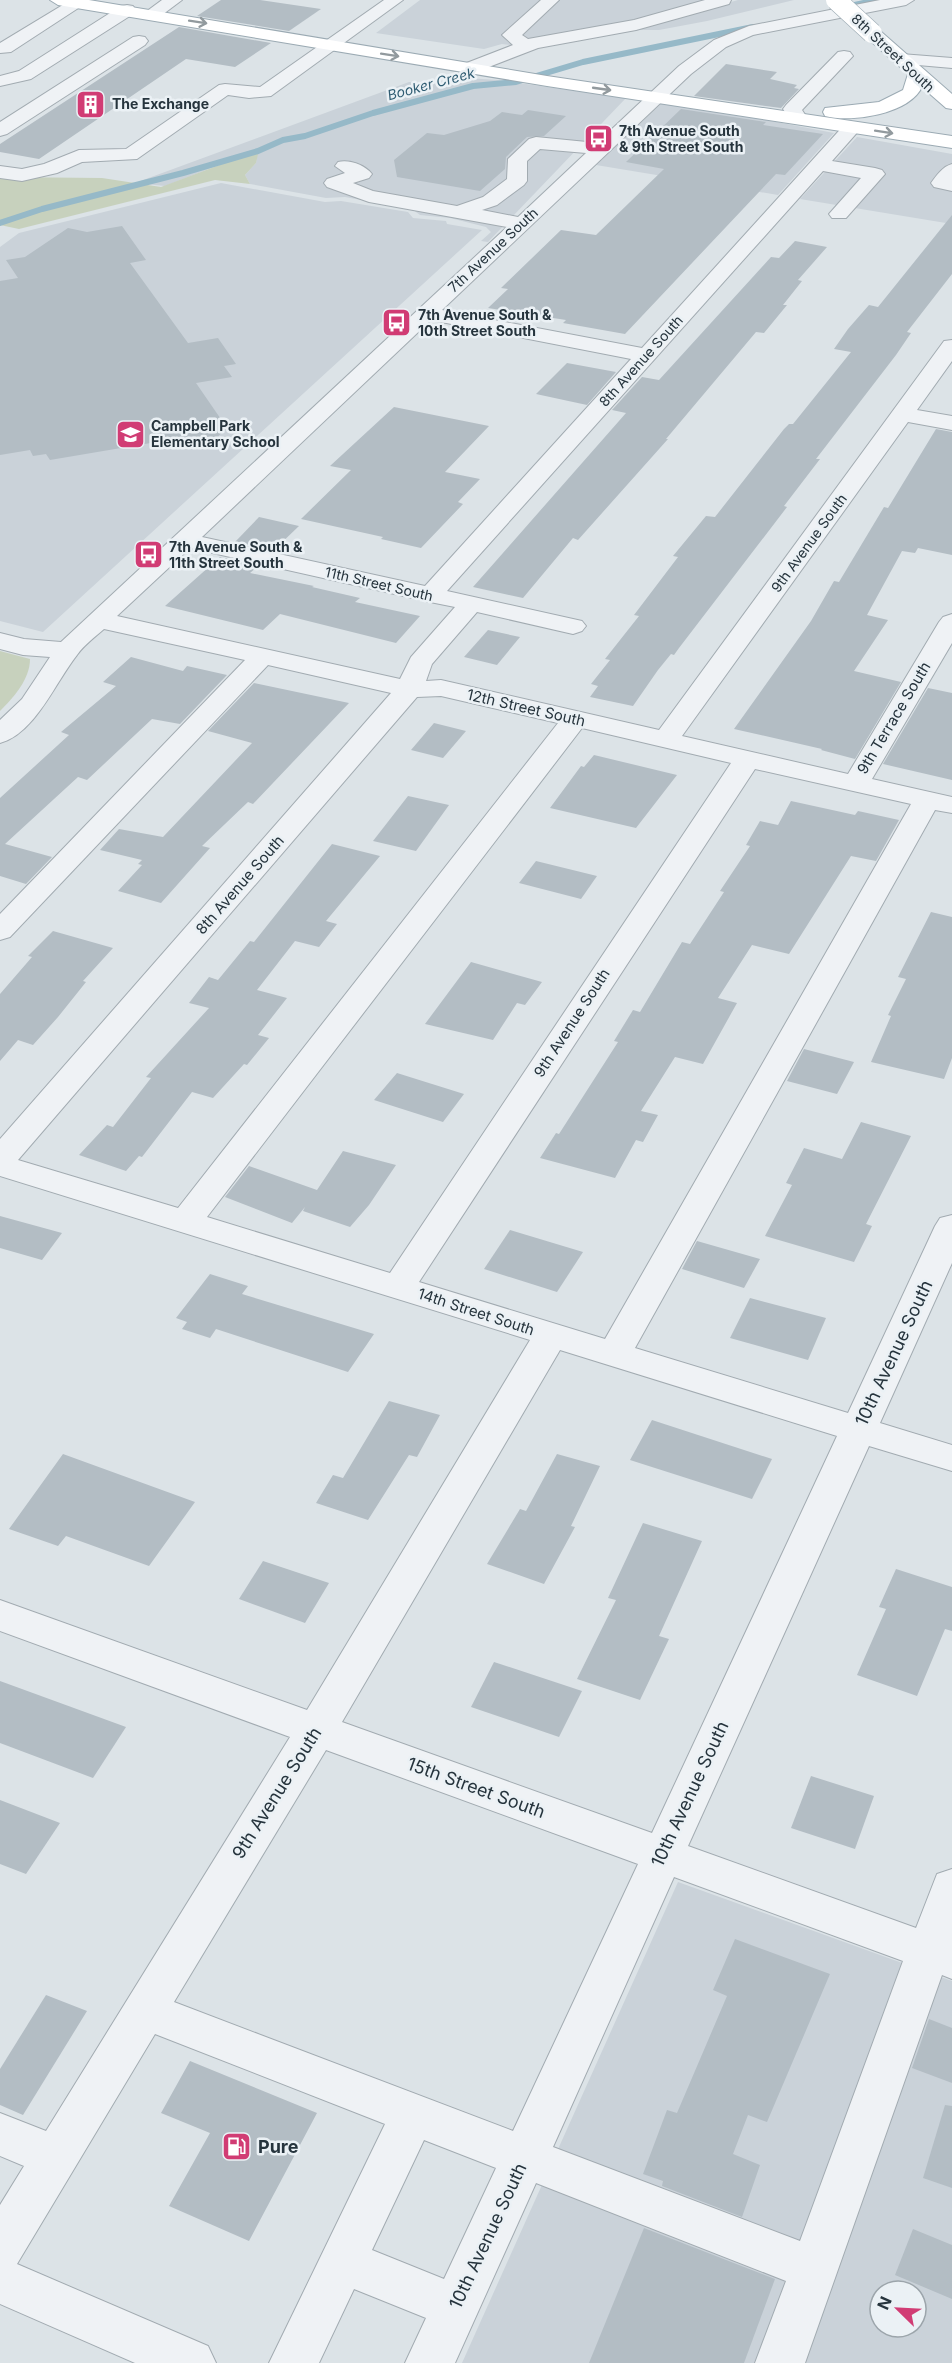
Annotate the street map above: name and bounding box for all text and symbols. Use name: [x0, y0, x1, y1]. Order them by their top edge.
street label: 8th Street South: [848, 10, 938, 95]
one-way arrow: [188, 17, 208, 28]
one-way arrow: [380, 50, 400, 61]
water label: Booker Creek: [385, 64, 477, 103]
one-way arrow: [592, 83, 612, 94]
building icon: The Exchange: [75, 88, 107, 120]
place label: The Exchange: [112, 95, 209, 112]
place label: 7th Avenue South & 9th Street South: [619, 122, 743, 155]
bus stop icon: 7th Avenue South & 9th Street South: [582, 123, 614, 155]
one-way arrow: [873, 127, 893, 138]
street label: 7th Avenue South: [444, 204, 541, 296]
place label: 7th Avenue South & 10th Street South: [418, 306, 552, 339]
bus stop icon: 7th Avenue South & 10th Street South: [381, 307, 413, 339]
street label: 8th Avenue South: [595, 311, 686, 410]
place label: Campbell Park Elementary School: [151, 417, 280, 450]
school or university icon: Campbell Park Elementary School: [114, 418, 146, 450]
street label: 9th Avenue South: [767, 490, 850, 595]
place label: 7th Avenue South & 11th Street South: [169, 538, 303, 571]
bus stop icon: 7th Avenue South & 11th Street South: [132, 539, 164, 571]
street label: 11th Street South: [323, 563, 435, 604]
street label: 9th Terrace South: [853, 658, 935, 777]
street label: 12th Street South: [465, 685, 587, 730]
street label: 8th Avenue South: [191, 831, 288, 938]
street label: 9th Avenue South: [529, 965, 614, 1081]
street label: 10th Avenue South: [851, 1277, 937, 1429]
street label: 14th Street South: [415, 1284, 537, 1339]
street label: 10th Avenue South: [647, 1718, 733, 1870]
street label: 9th Avenue South: [228, 1723, 325, 1862]
street label: 15th Street South: [404, 1753, 548, 1822]
fuel station icon: Pure: [221, 2131, 253, 2163]
place label: Pure: [258, 2136, 299, 2157]
street label: 10th Avenue South: [445, 2160, 531, 2312]
north arrow: [868, 2279, 928, 2339]
text: N: [873, 2293, 896, 2313]

